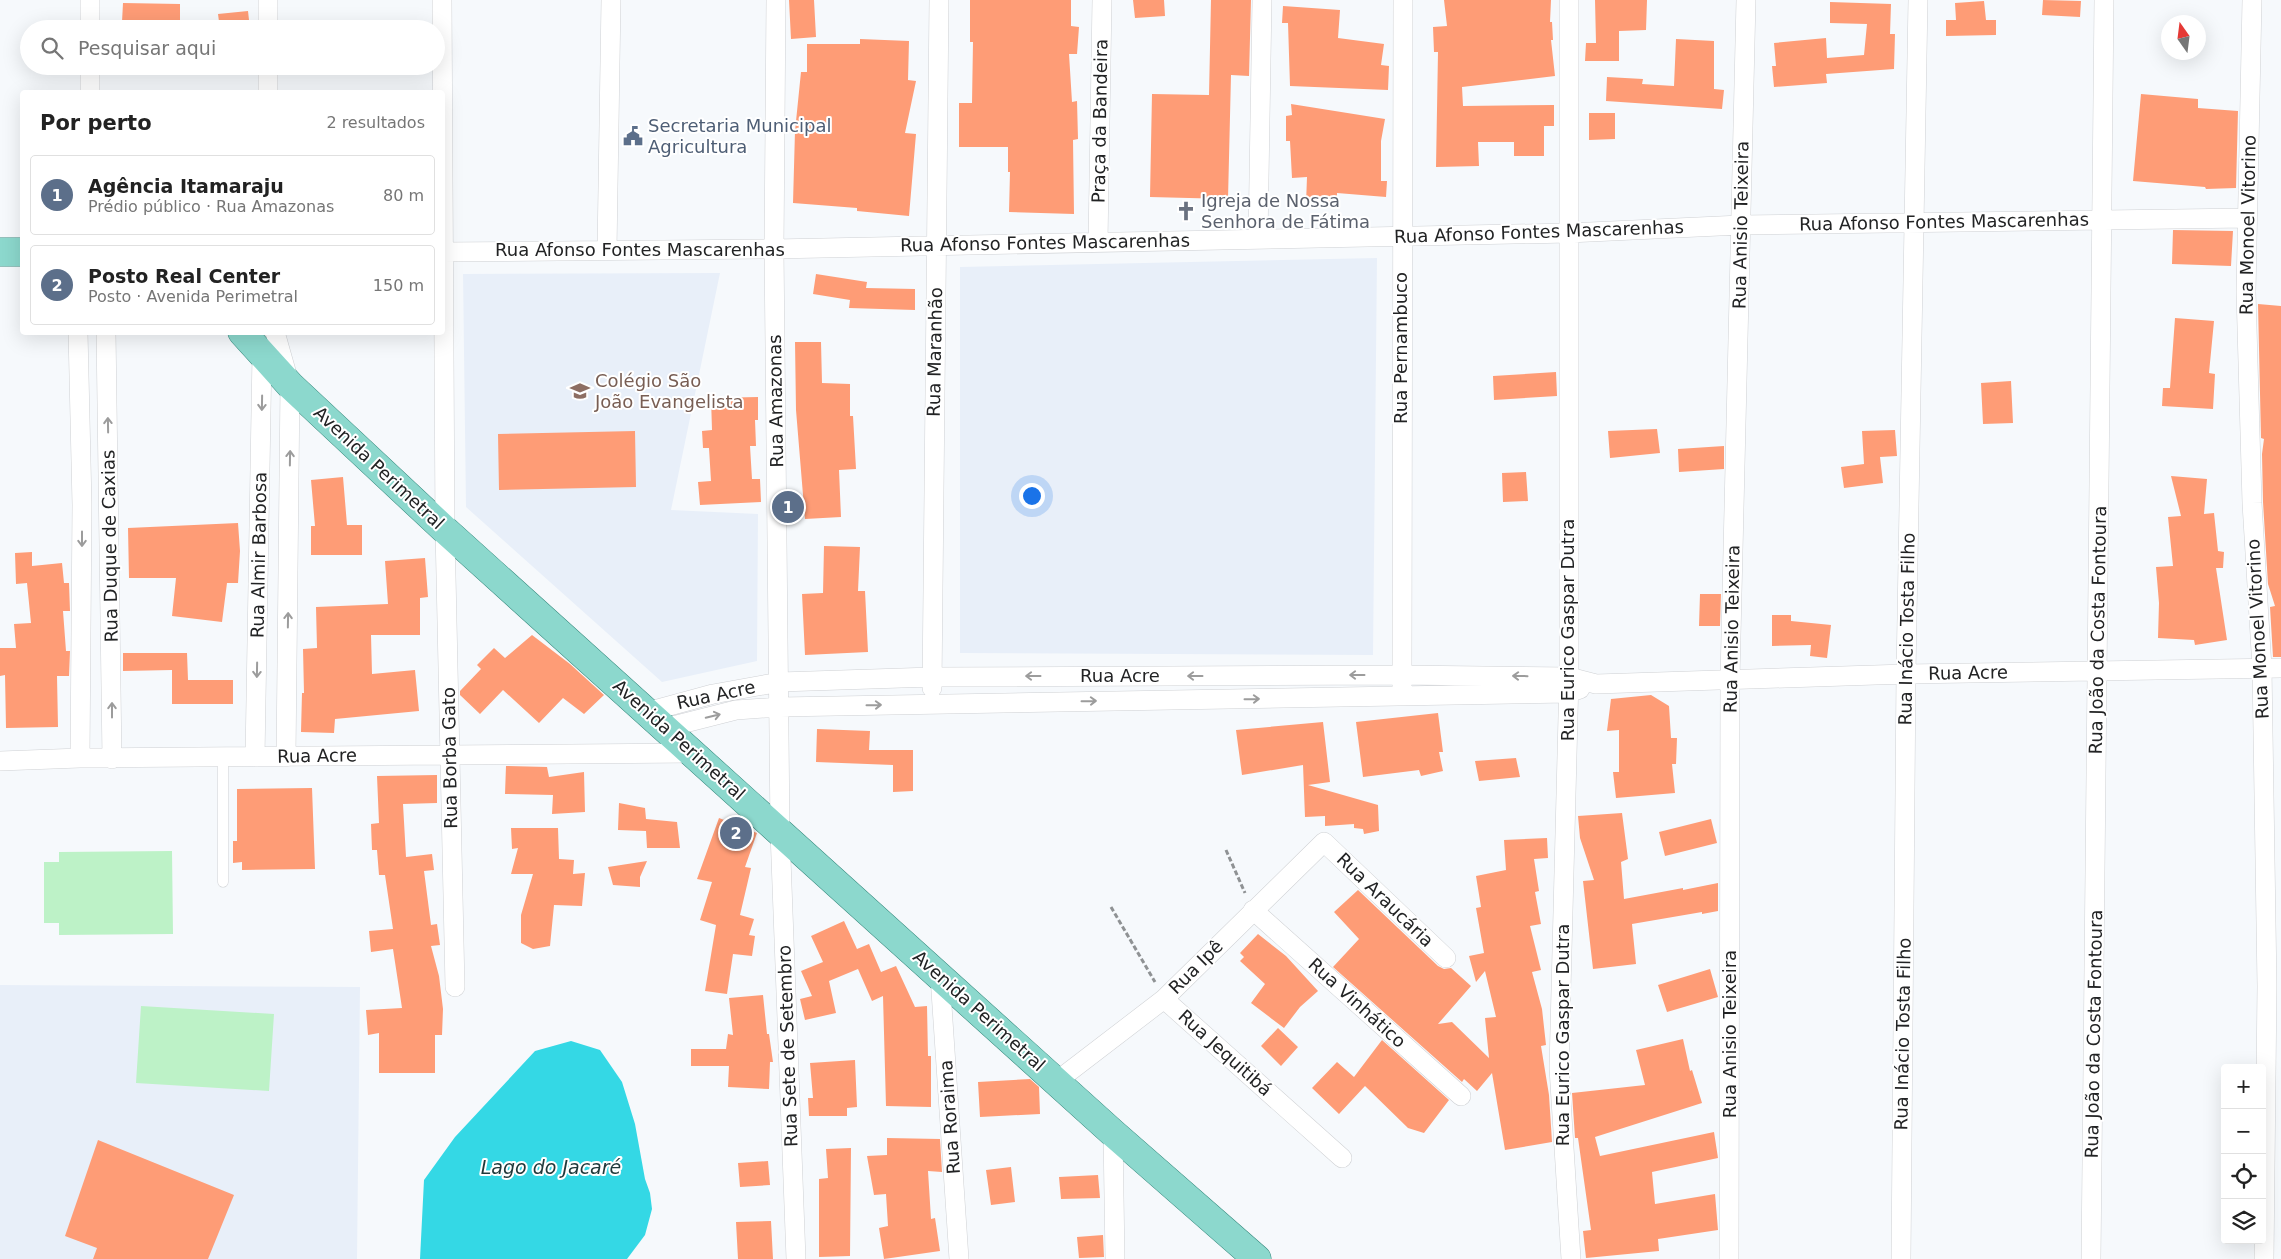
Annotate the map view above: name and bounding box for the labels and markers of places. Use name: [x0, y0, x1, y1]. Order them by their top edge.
place label: Secretaria Municipal Agricultura: [648, 115, 831, 157]
public building icon: Secretaria Municipal Agricultura: [622, 125, 644, 147]
place label: Igreja de Nossa Senhora de Fátima: [1201, 190, 1370, 232]
church icon: Igreja de Nossa Senhora de Fátima: [1175, 200, 1197, 222]
place label: Colégio São João Evangelista: [594, 370, 744, 412]
school or university icon: Colégio São João Evangelista: [569, 380, 591, 402]
pin: 1: [772, 488, 804, 526]
pin: 2: [720, 814, 752, 852]

